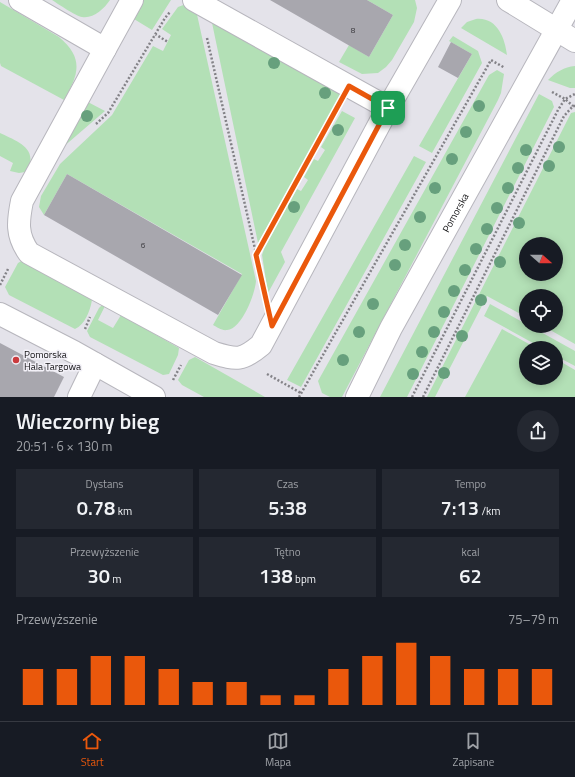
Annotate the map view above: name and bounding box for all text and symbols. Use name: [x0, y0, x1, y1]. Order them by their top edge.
house number: 8: [351, 24, 356, 36]
pin: [371, 91, 405, 125]
icon: arrive: [377, 97, 399, 119]
street label: Pomorska: [438, 190, 472, 235]
north arrow: [519, 237, 563, 281]
map controls: [519, 237, 563, 385]
house number: 6: [141, 239, 146, 251]
button: locate: [519, 289, 563, 333]
button: layers: [519, 341, 563, 385]
place label: Pomorska Hala Targowa: [24, 347, 81, 374]
marker: Pomorska Hala Targowa: [11, 355, 21, 365]
text: Wieczorny bieg: [16, 404, 159, 438]
button: share: [517, 410, 559, 452]
text: 20:51 · 6 × 130 m: [16, 436, 112, 456]
text: Dystans: [86, 476, 123, 492]
text: Czas: [277, 476, 298, 492]
text: Tempo: [455, 476, 486, 492]
text: 0.78: [77, 492, 115, 523]
text: 5:38: [268, 492, 307, 523]
text: 7:13: [441, 492, 479, 523]
text: km: [115, 503, 132, 519]
text: /km: [479, 503, 500, 519]
text: Przewyższenie: [70, 544, 139, 560]
text: Tętno: [275, 544, 300, 560]
text: kcal: [462, 544, 479, 560]
text: 30: [87, 560, 110, 591]
text: 138: [259, 560, 293, 591]
text: 62: [459, 560, 482, 591]
text: m: [110, 571, 122, 587]
text: bpm: [293, 571, 316, 587]
text: Przewyższenie: [16, 609, 98, 629]
text: 75–79 m: [508, 609, 559, 629]
tab: Start: [81, 730, 104, 770]
tab: Mapa: [265, 730, 291, 770]
tab: Zapisane: [453, 730, 494, 770]

